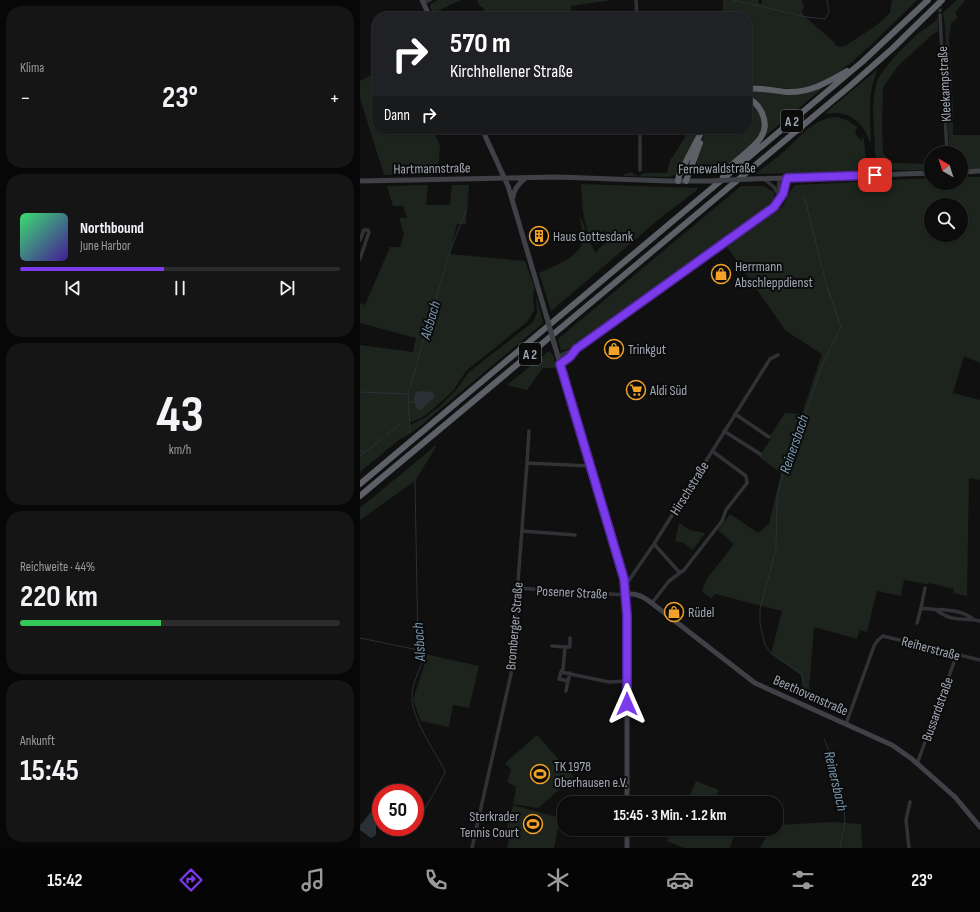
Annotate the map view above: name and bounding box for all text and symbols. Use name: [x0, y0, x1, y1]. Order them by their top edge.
text: 570 m: [450, 27, 511, 60]
icon: right: [384, 28, 436, 80]
street label: Kleekampstraße: [934, 46, 955, 122]
text: Klima: [20, 60, 44, 76]
text: Kirchhellener Straße: [450, 61, 573, 82]
text: 23°: [162, 80, 198, 116]
text: −: [20, 85, 31, 112]
text: +: [329, 85, 340, 112]
icon: right: [418, 104, 440, 126]
text: Dann: [384, 106, 410, 125]
road number: A 2: [781, 110, 803, 132]
north arrow: [924, 146, 968, 190]
map controls: [924, 146, 968, 242]
pin: [858, 158, 892, 192]
street label: Hartmannstraße: [393, 159, 471, 178]
street label: Fernewaldstraße: [678, 159, 756, 178]
icon: arrive: [864, 164, 886, 186]
button: search: [924, 198, 968, 242]
text: Northbound: [80, 219, 144, 238]
building icon: Haus Gottesdank: [528, 225, 550, 247]
place label: Haus Gottesdank: [553, 228, 634, 245]
text: June Harbor: [80, 238, 131, 254]
place label: Herrmann Abschleppdienst: [734, 258, 813, 291]
shop icon: Herrmann Abschleppdienst: [710, 263, 732, 285]
icon: previous: [62, 277, 84, 299]
icon: pause: [169, 277, 191, 299]
icon: next: [276, 277, 298, 299]
water label: Alsbach: [416, 299, 445, 342]
shop icon: Trinkgut: [603, 338, 625, 360]
place label: Trinkgut: [628, 341, 666, 358]
road number: A 2: [519, 343, 541, 365]
supermarket icon: Aldi Süd: [625, 379, 647, 401]
place label: Aldi Süd: [649, 382, 687, 399]
text: 43: [156, 384, 204, 447]
water label: Reinersbach: [776, 412, 813, 476]
text: km/h: [169, 442, 191, 458]
street label: Hirschstraße: [666, 458, 713, 518]
text: Reichweite · 44%: [20, 559, 95, 575]
text: 220 km: [20, 579, 98, 615]
street label: Bromberger Straße: [502, 581, 527, 671]
street label: Posener Straße: [536, 582, 608, 603]
shop icon: Rüdel: [663, 601, 685, 623]
place label: Rüdel: [688, 604, 714, 621]
water label: Alsbach: [409, 622, 430, 663]
street label: Reiherstraße: [900, 633, 962, 664]
street label: Beethovenstraße: [771, 671, 851, 720]
street label: Bussardstraße: [918, 675, 957, 744]
position arrow: [606, 683, 648, 725]
text: Ankunft: [20, 733, 55, 749]
water label: Reinersbach: [819, 749, 852, 813]
text: 15:45: [20, 753, 79, 789]
place label: TK 1978 Oberhausen e.V.: [554, 758, 627, 791]
sports icon: TK 1978 Oberhausen e.V.: [529, 763, 551, 785]
speed limit sign: 50: [372, 784, 424, 836]
text: 15:45 · 3 Min. · 1.2 km: [614, 806, 726, 825]
place label: Sterkrader Tennis Court: [460, 808, 519, 841]
sports icon: Sterkrader Tennis Court: [522, 813, 544, 835]
icon: directions: [177, 866, 205, 894]
icon: music: [299, 866, 327, 894]
icon: phone: [422, 866, 450, 894]
icon: climate: [544, 866, 572, 894]
icon: car: [666, 866, 694, 894]
icon: filters: [789, 866, 817, 894]
text: 15:42: [47, 870, 83, 891]
text: 23°: [911, 870, 933, 891]

